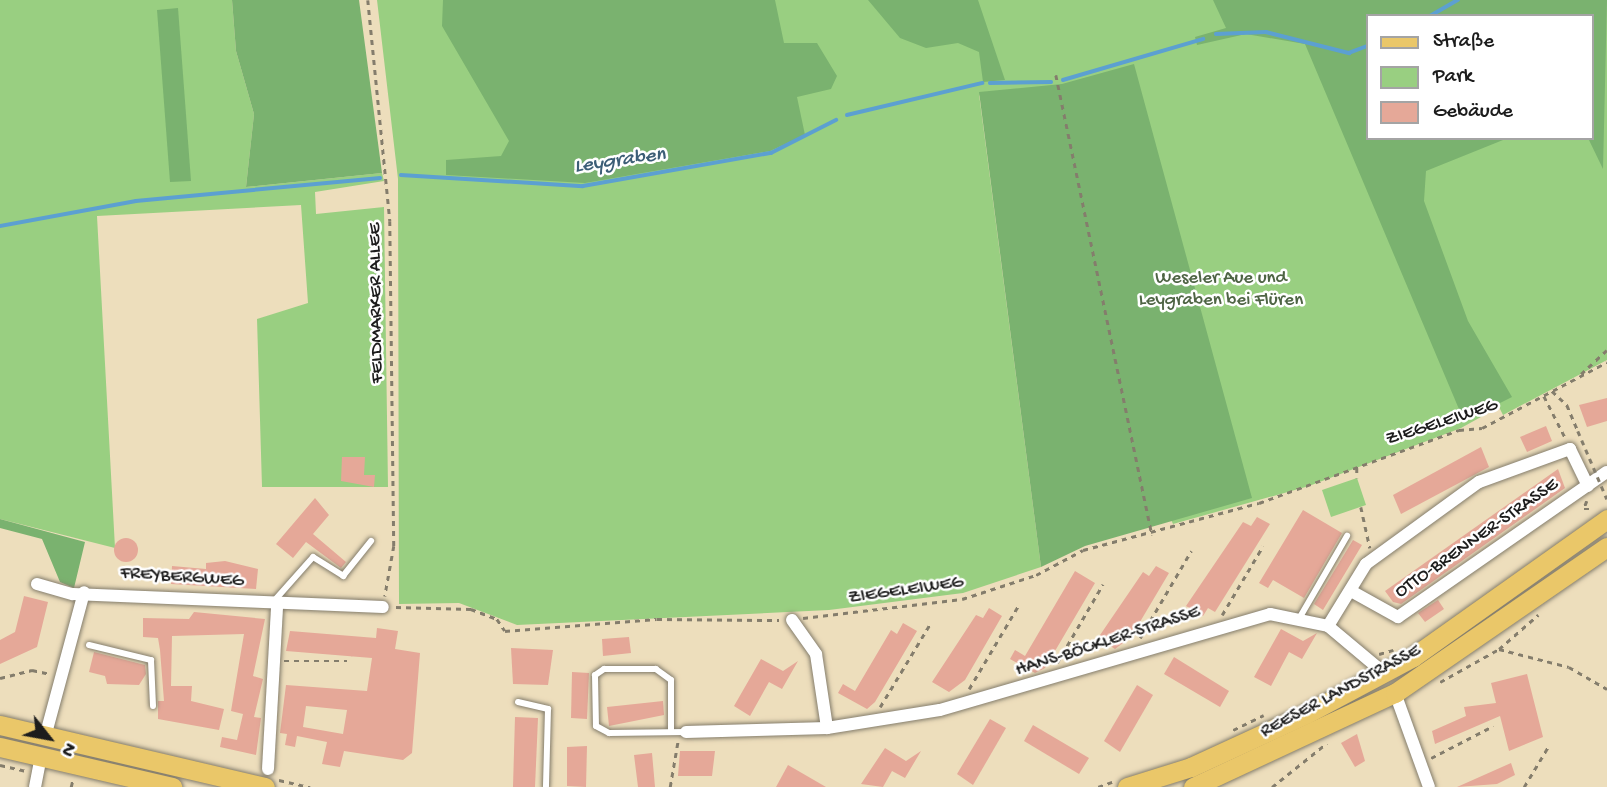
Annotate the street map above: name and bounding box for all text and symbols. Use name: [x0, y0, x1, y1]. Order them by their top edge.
legend: [1366, 14, 1593, 140]
text: Straße: [1433, 30, 1494, 55]
text: Park: [1433, 65, 1473, 90]
text: Gebäude: [1433, 100, 1513, 125]
water label: Leygraben: [573, 143, 667, 181]
street label: FELDMARKER ALLEE: [364, 222, 390, 384]
park label: Weseler Aue und Leygraben bei Flüren: [1139, 268, 1303, 312]
street label: ZIEGELEIWEG: [1383, 394, 1501, 452]
street label: OTTO-BRENNER-STRASSE: [1391, 474, 1563, 604]
street label: FREYBERGWEG: [119, 562, 245, 594]
street label: ZIEGELEIWEG: [847, 572, 965, 610]
street label: HANS-BÖCKLER-STRASSE: [1013, 601, 1203, 683]
street label: REESER LANDSTRASSE: [1257, 640, 1425, 744]
north arrow: [14, 703, 84, 773]
text: N: [54, 738, 80, 760]

